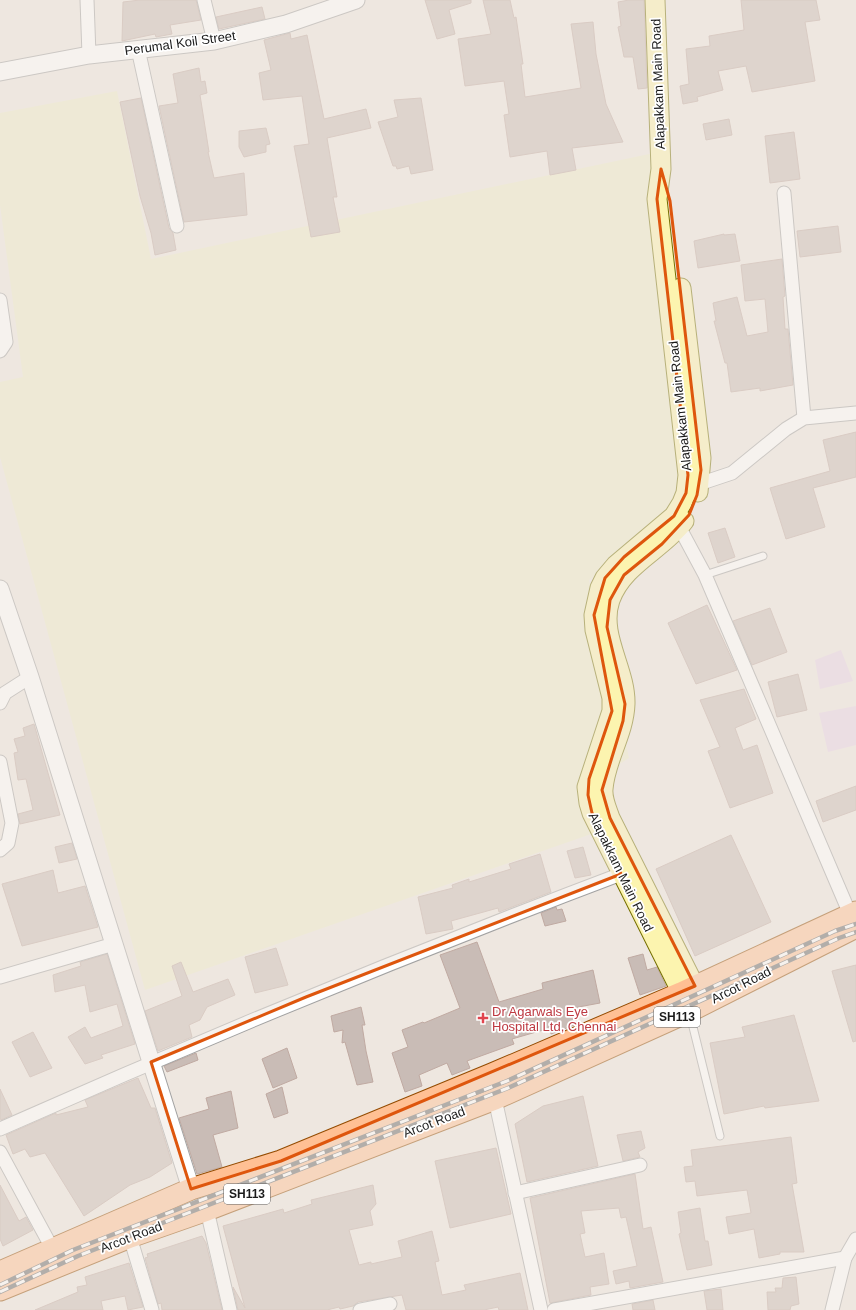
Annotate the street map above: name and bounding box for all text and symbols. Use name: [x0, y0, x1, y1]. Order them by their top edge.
street label: Alapakkam Main Road: [648, 18, 668, 150]
street label: Perumal Koil Street: [124, 28, 237, 58]
street label: Alapakkam Main Road: [666, 340, 694, 472]
street label: Alapakkam Main Road: [586, 810, 656, 934]
street label: Arcot Road: [709, 964, 773, 1006]
place label: Dr Agarwals Eye Hospital Ltd, Chennai: [492, 1004, 616, 1034]
road number: SH113: [654, 1007, 700, 1027]
marker: Dr Agarwals Eye Hospital Ltd, Chennai: [477, 1012, 489, 1024]
street label: Arcot Road: [401, 1103, 467, 1141]
road number: SH113: [224, 1184, 270, 1204]
street label: Arcot Road: [98, 1218, 164, 1256]

